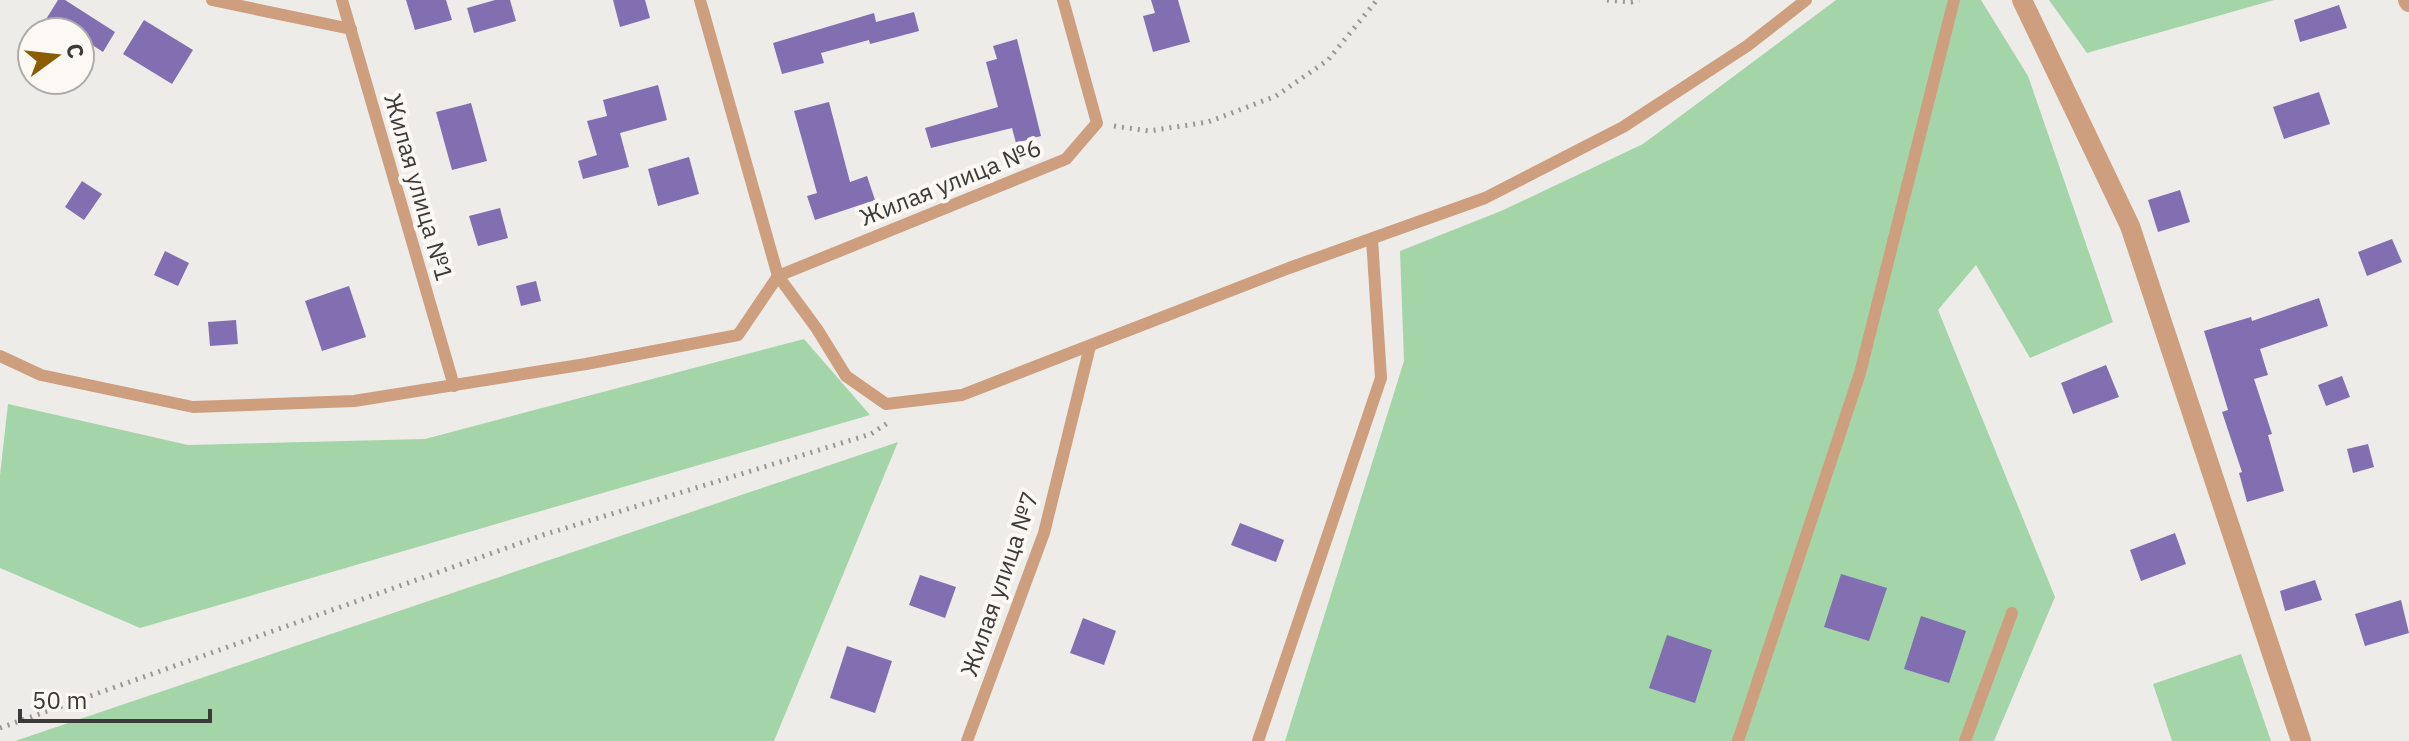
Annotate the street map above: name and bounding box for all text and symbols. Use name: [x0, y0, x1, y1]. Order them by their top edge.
north arrow: [16, 16, 96, 96]
text: С: [60, 40, 92, 61]
street label: Жилая улица №1: [377, 90, 461, 284]
street label: Жилая улица №6: [854, 131, 1046, 233]
street label: Жилая улица №7: [952, 487, 1046, 681]
scale bar: [20, 673, 210, 723]
text: 50 m: [32, 684, 87, 716]

